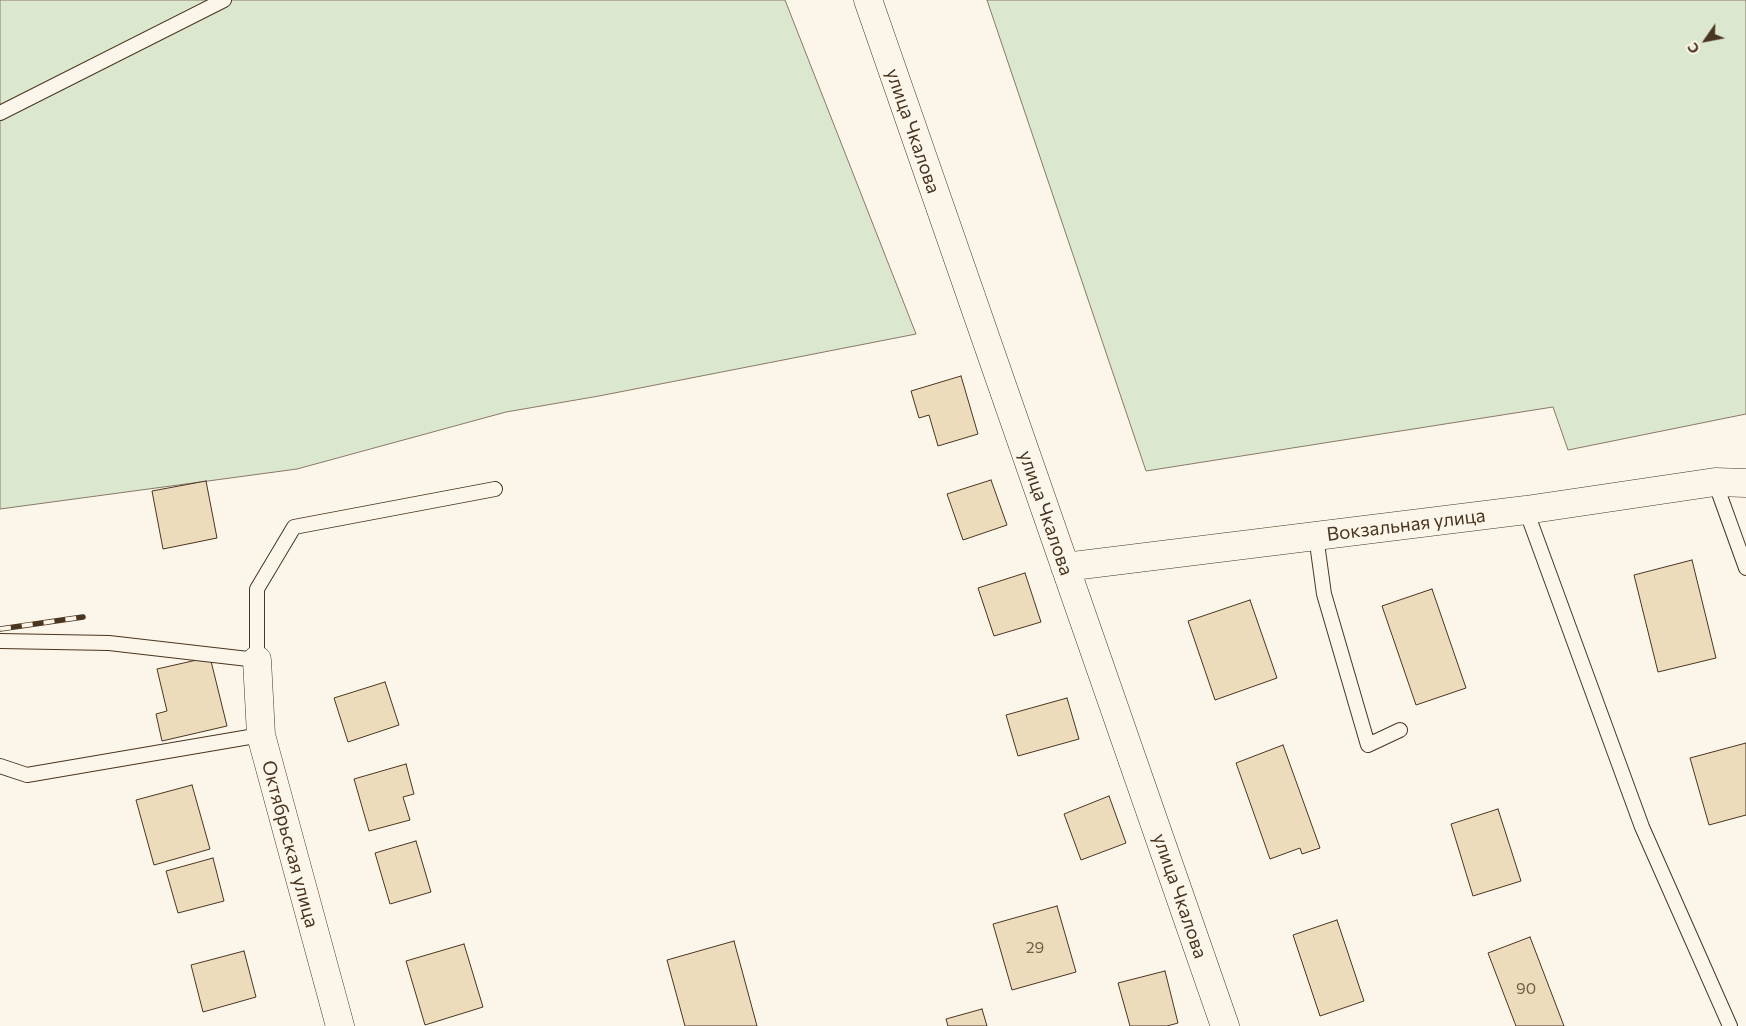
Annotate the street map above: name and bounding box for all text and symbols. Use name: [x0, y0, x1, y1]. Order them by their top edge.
north arrow: [1681, 15, 1731, 65]
text: С: [1683, 40, 1703, 57]
street label: улица Чкалова: [881, 65, 945, 197]
street label: улица Чкалова: [1014, 447, 1078, 579]
street label: Вокзальная улица: [1325, 504, 1487, 546]
street label: Октябрьская улица: [257, 758, 323, 930]
street label: улица Чкалова: [1148, 830, 1212, 962]
house number: 29: [1026, 938, 1044, 958]
house number: 90: [1516, 979, 1536, 999]

